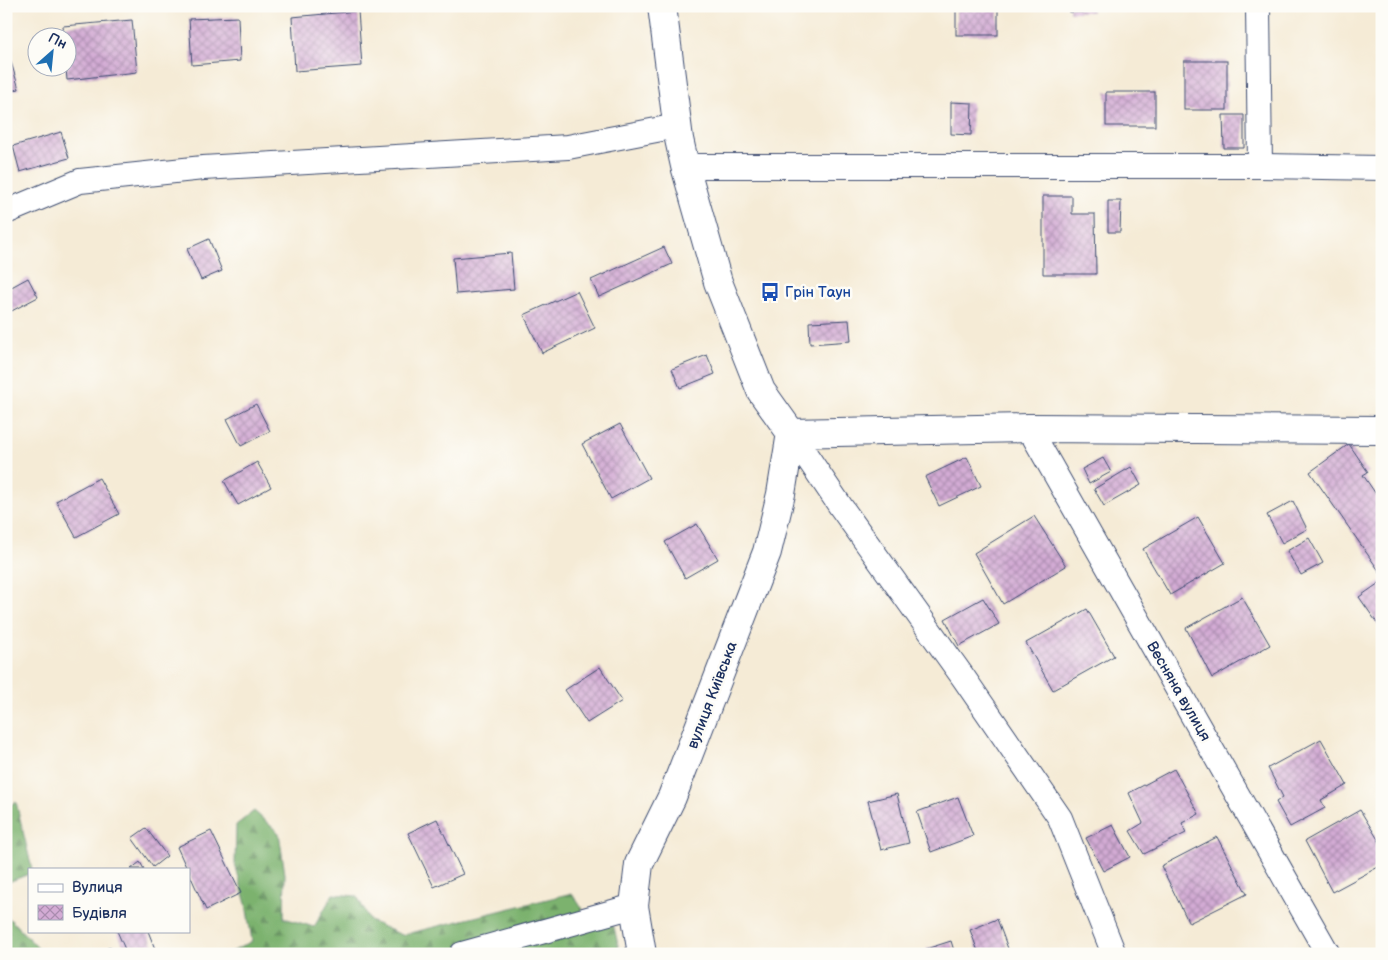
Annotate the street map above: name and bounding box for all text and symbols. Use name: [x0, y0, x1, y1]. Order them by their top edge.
north arrow: [28, 28, 78, 78]
text: Пн: [45, 29, 70, 53]
bus stop icon: Грін Таун: [759, 281, 781, 303]
place label: Грін Таун: [785, 283, 851, 302]
street label: Весняна вулиця: [1142, 638, 1215, 745]
street label: вулиця Київська: [683, 639, 742, 752]
legend: [28, 868, 190, 932]
text: Вулиця: [72, 878, 123, 897]
text: Будівля: [72, 904, 127, 923]

